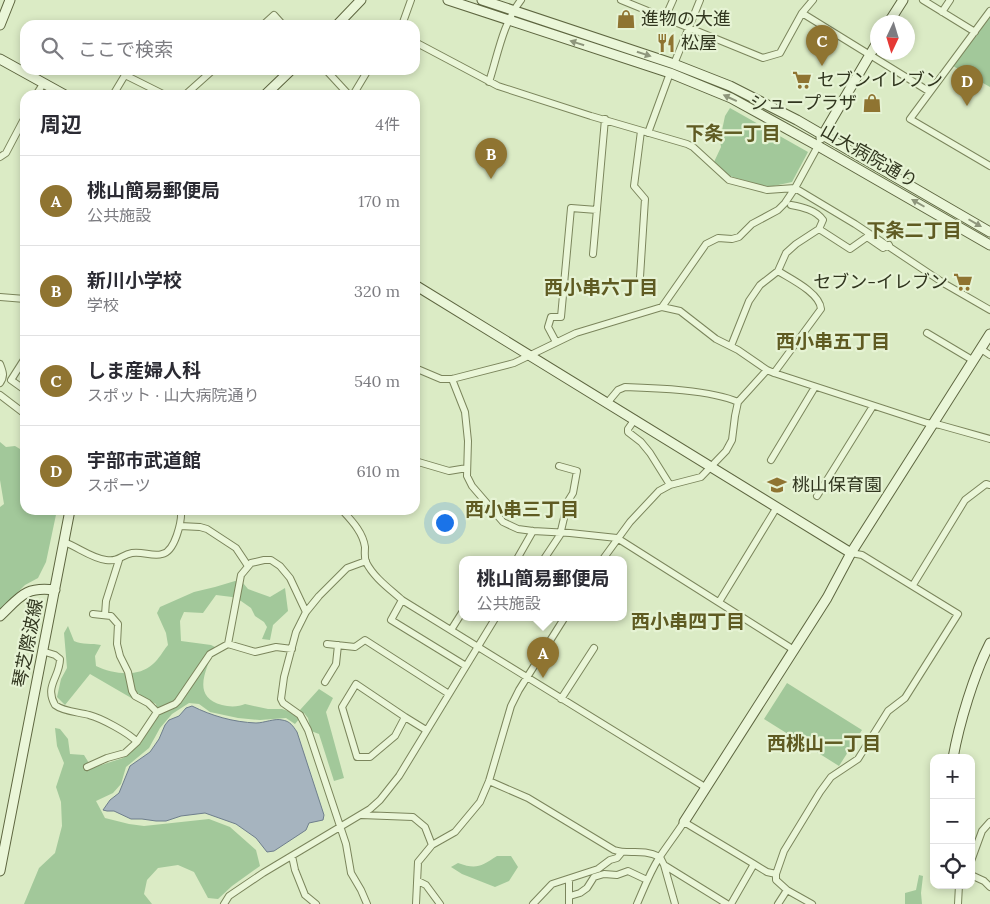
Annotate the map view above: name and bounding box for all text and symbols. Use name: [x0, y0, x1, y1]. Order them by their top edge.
place label: 進物の大進: [641, 7, 731, 30]
shop icon: 進物の大進: [615, 8, 637, 30]
north arrow: [870, 15, 915, 60]
search box: [20, 20, 420, 75]
pin: C: [806, 25, 838, 66]
place label: 松屋: [681, 31, 717, 54]
restaurant icon: 松屋: [655, 32, 677, 54]
icon: search: [38, 34, 66, 62]
text: ここで検索: [78, 37, 173, 61]
one-way arrow: [570, 39, 585, 47]
one-way arrow: [637, 51, 652, 58]
pin: D: [951, 65, 983, 106]
place label: セブンイレブン: [817, 68, 943, 91]
supermarket icon: セブンイレブン: [791, 69, 813, 91]
place label: シュープラザ: [750, 91, 857, 114]
shop icon: シュープラザ: [861, 92, 883, 114]
one-way arrow: [723, 94, 737, 102]
text: 周辺: [40, 111, 82, 138]
text: 4件: [375, 114, 400, 134]
street label: 山大病院通り: [817, 119, 922, 193]
district label: 下条一丁目: [685, 121, 781, 145]
pin: B: [475, 138, 507, 179]
text: 桃山簡易郵便局: [87, 178, 220, 202]
text: A: [51, 191, 61, 211]
text: 170 m: [358, 191, 400, 211]
one-way arrow: [911, 199, 924, 208]
text: 公共施設: [87, 205, 151, 225]
district label: 下条二丁目: [866, 218, 962, 242]
one-way arrow: [968, 219, 982, 228]
text: 新川小学校: [87, 268, 182, 292]
place label: セブン-イレブン: [813, 270, 948, 293]
supermarket icon: セブン-イレブン: [952, 271, 974, 293]
district label: 西小串六丁目: [544, 275, 658, 299]
text: B: [51, 281, 61, 301]
text: 320 m: [354, 281, 400, 301]
text: 学校: [87, 295, 119, 315]
district label: 西小串五丁目: [776, 329, 890, 353]
text: しま産婦人科: [87, 358, 201, 382]
text: C: [50, 371, 62, 391]
text: 540 m: [354, 371, 400, 391]
text: スポット · 山大病院通り: [87, 385, 259, 405]
text: 宇部市武道館: [87, 448, 201, 472]
text: D: [50, 461, 62, 481]
text: 610 m: [356, 461, 400, 481]
place label: 桃山保育園: [792, 473, 882, 496]
school or university icon: 桃山保育園: [766, 474, 788, 496]
text: スポーツ: [87, 475, 151, 495]
district label: 西小串三丁目: [465, 497, 579, 521]
your location: [432, 510, 458, 536]
popup: [459, 556, 627, 621]
text: 桃山簡易郵便局: [476, 566, 610, 590]
text: 公共施設: [476, 593, 541, 613]
street label: 琴芝際波線: [8, 597, 47, 689]
district label: 西小串四丁目: [631, 609, 745, 633]
pin: A: [527, 637, 559, 678]
district label: 西桃山一丁目: [767, 731, 881, 755]
map controls: [930, 754, 975, 889]
button: +: [930, 754, 975, 799]
button: −: [930, 799, 975, 844]
button: locate: [930, 844, 975, 889]

